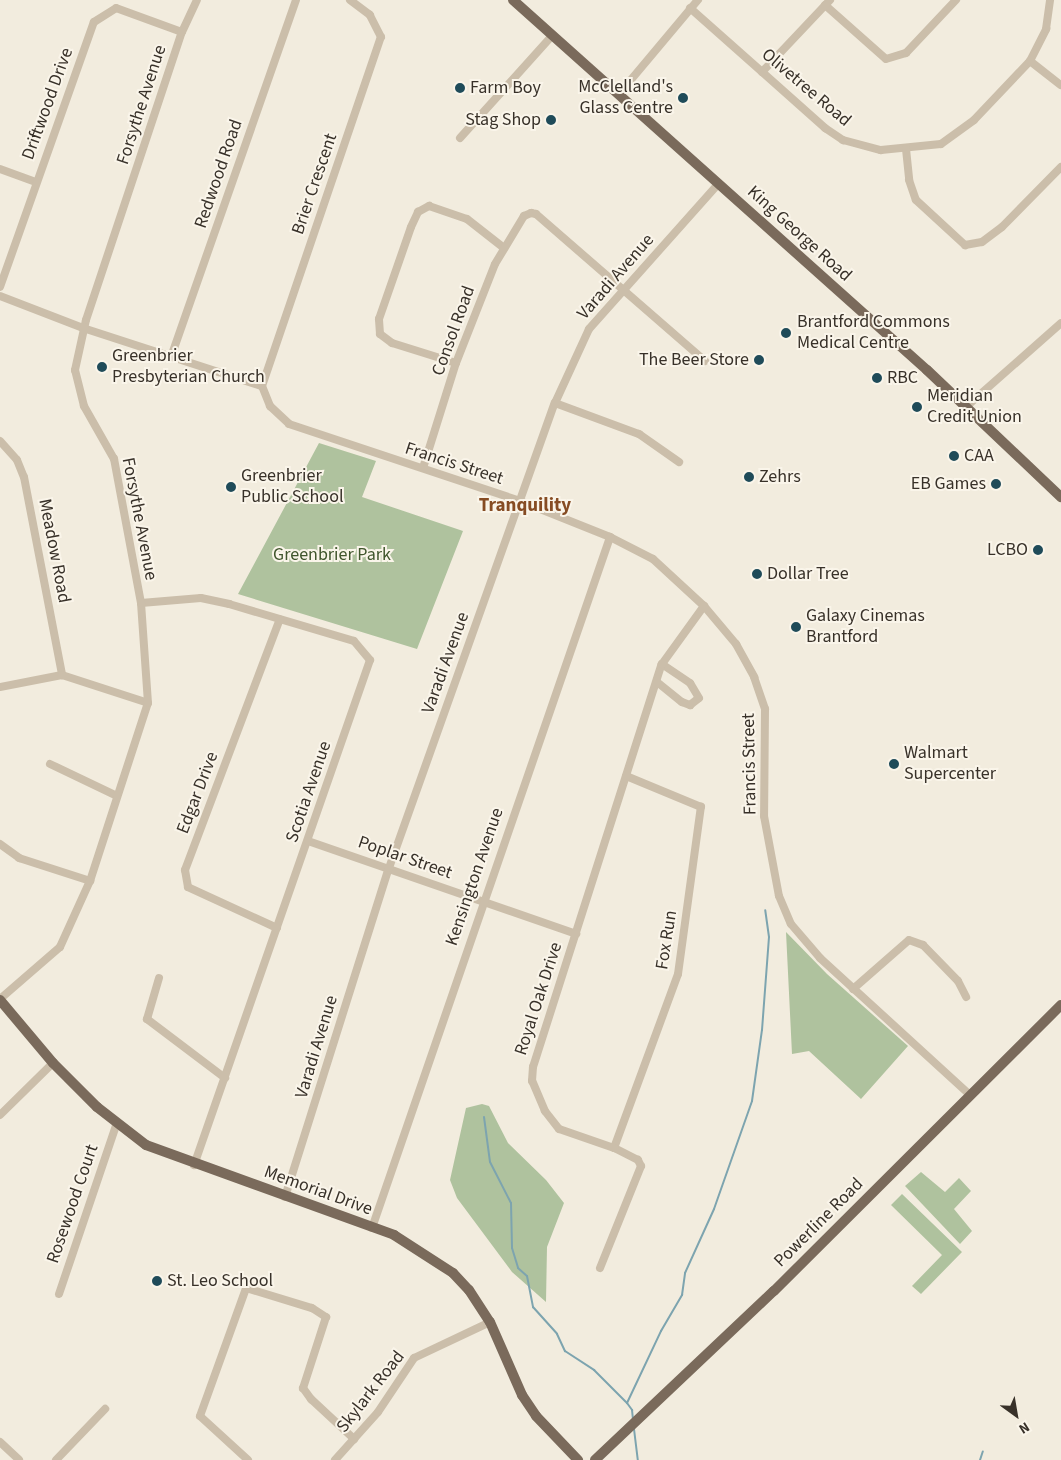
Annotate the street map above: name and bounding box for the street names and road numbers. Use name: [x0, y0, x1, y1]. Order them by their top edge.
street label: Forsythe Avenue: [113, 43, 171, 167]
street label: Olivetree Road: [757, 44, 855, 132]
street label: Driftwood Drive: [18, 45, 78, 163]
street label: Redwood Road: [190, 117, 248, 231]
street label: Brier Crescent: [288, 131, 342, 237]
street label: King George Road: [742, 181, 856, 287]
street label: Varadi Avenue: [573, 230, 659, 324]
street label: Consol Road: [428, 283, 480, 379]
street label: Francis Street: [402, 438, 506, 490]
street label: Forsythe Avenue: [117, 456, 161, 582]
street label: Meadow Road: [33, 497, 75, 605]
street label: Varadi Avenue: [418, 609, 474, 717]
street label: Francis Street: [738, 713, 762, 815]
street label: Scotia Avenue: [282, 739, 336, 845]
street label: Edgar Drive: [173, 749, 223, 837]
street label: Kensington Avenue: [441, 805, 509, 949]
street label: Poplar Street: [355, 832, 455, 884]
street label: Fox Run: [652, 909, 682, 971]
street label: Royal Oak Drive: [511, 940, 567, 1058]
street label: Varadi Avenue: [291, 993, 343, 1101]
street label: Rosewood Court: [43, 1142, 103, 1266]
street label: Memorial Drive: [261, 1161, 375, 1221]
street label: Powerline Road: [770, 1174, 868, 1272]
street label: Skylark Road: [332, 1347, 410, 1437]

